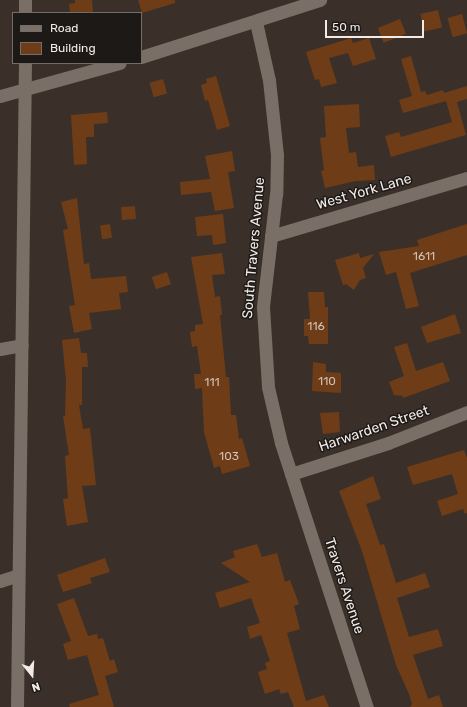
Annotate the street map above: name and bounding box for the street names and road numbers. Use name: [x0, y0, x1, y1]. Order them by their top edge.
street label: West York Lane: [314, 170, 414, 214]
street label: South Travers Avenue: [239, 176, 269, 320]
street label: Harwarden Street: [317, 402, 431, 456]
street label: Travers Avenue: [321, 536, 367, 636]

